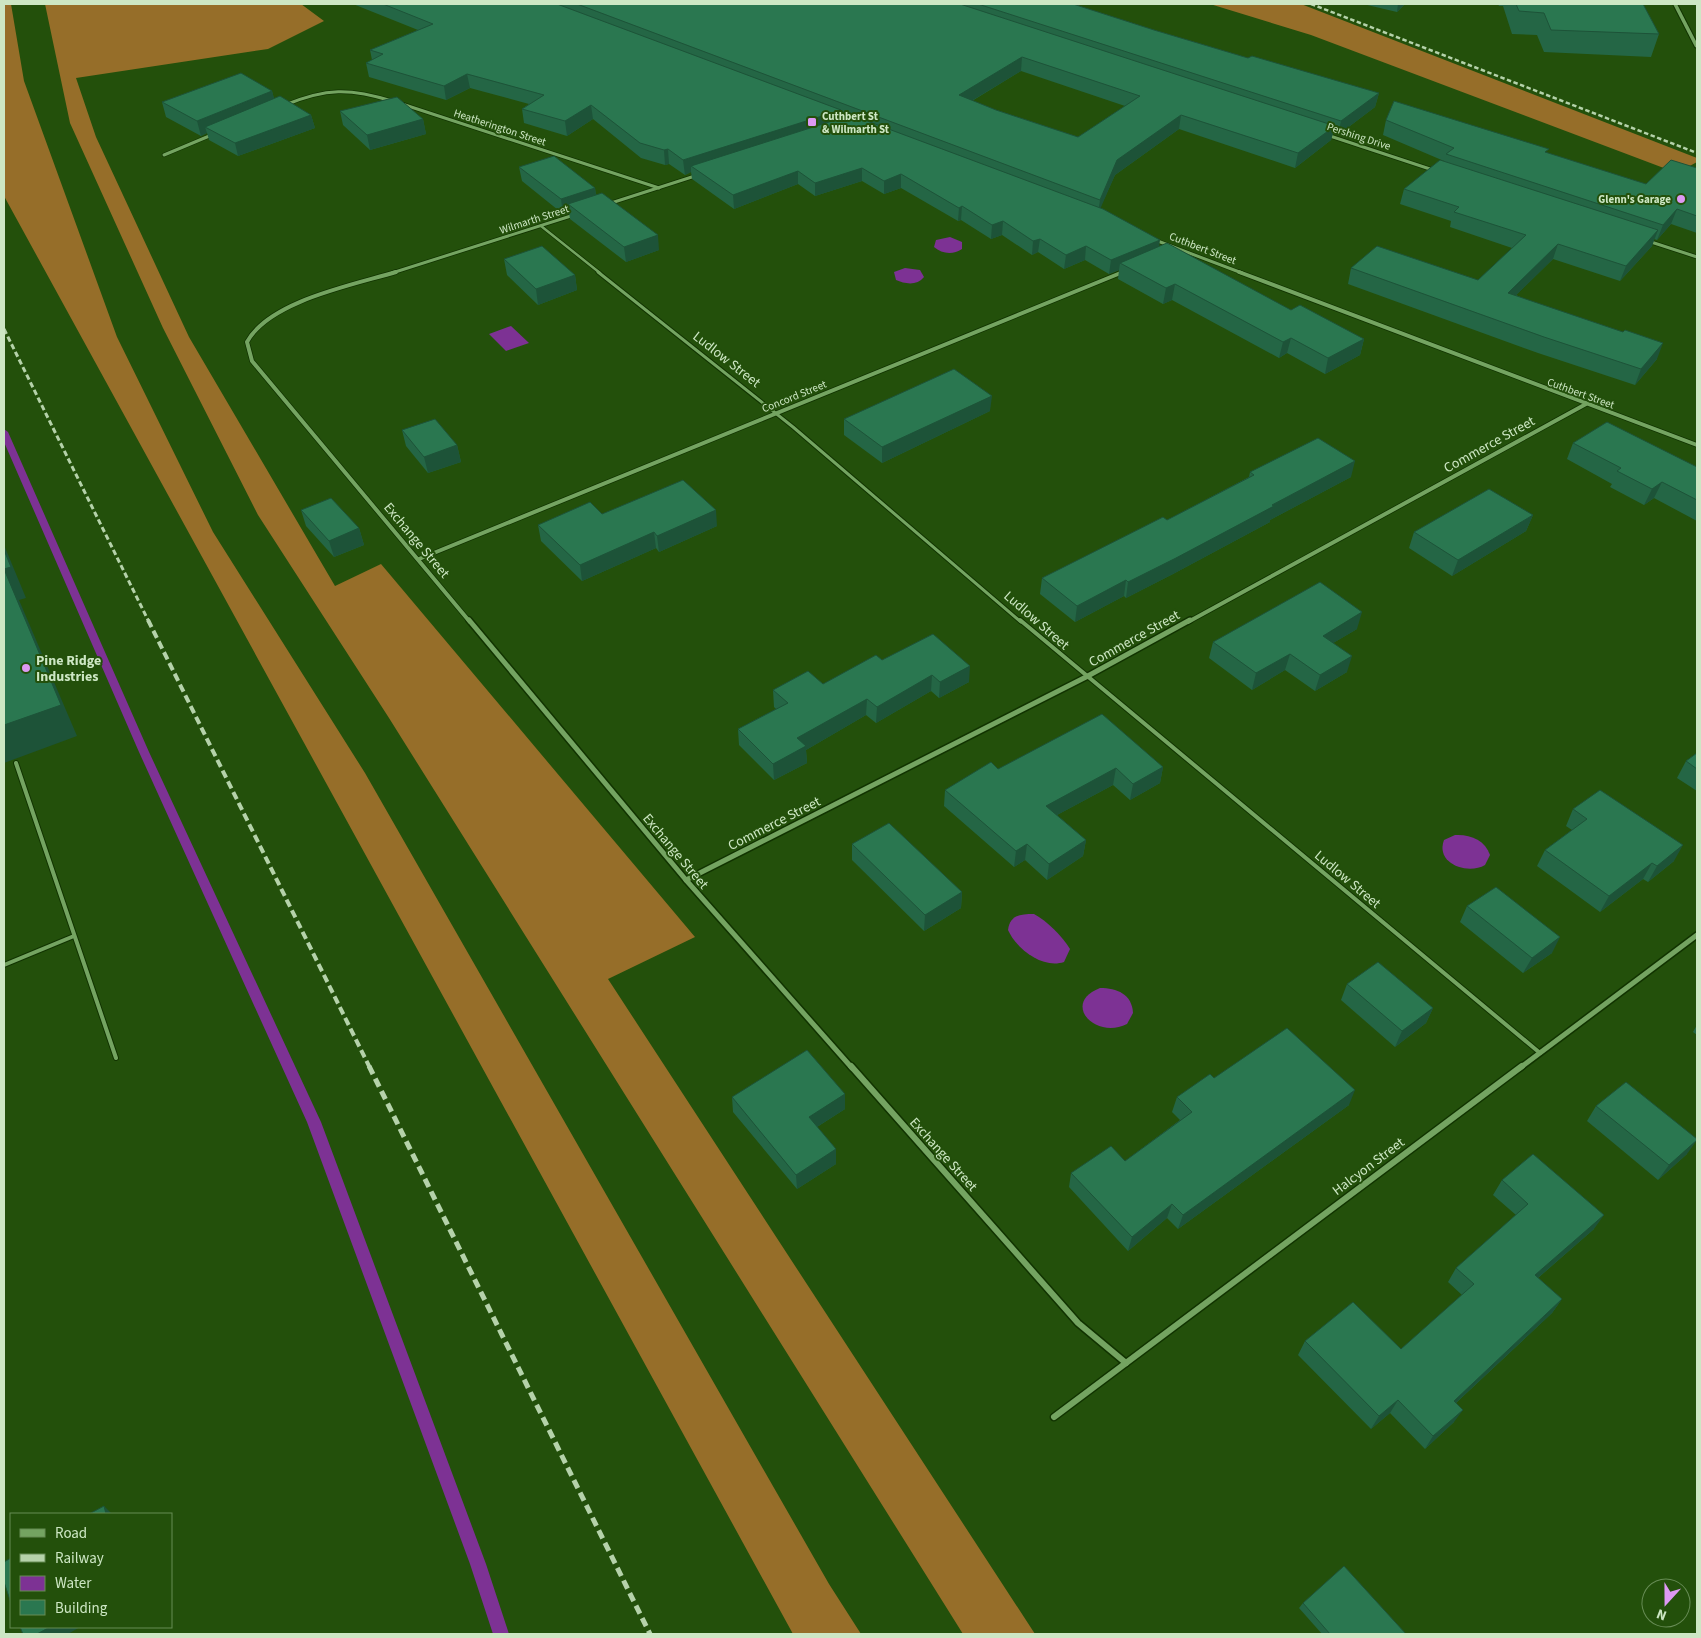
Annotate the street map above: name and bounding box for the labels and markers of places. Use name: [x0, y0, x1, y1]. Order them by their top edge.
place label: Cuthbert St & Wilmarth St: [822, 109, 890, 137]
marker: Cuthbert St & Wilmarth St: [806, 116, 818, 128]
place label: Glenn's Garage: [1598, 192, 1671, 207]
marker: Glenn's Garage: [1675, 193, 1687, 205]
place label: Pine Ridge Industries: [36, 651, 101, 687]
marker: Pine Ridge Industries: [20, 662, 32, 674]

